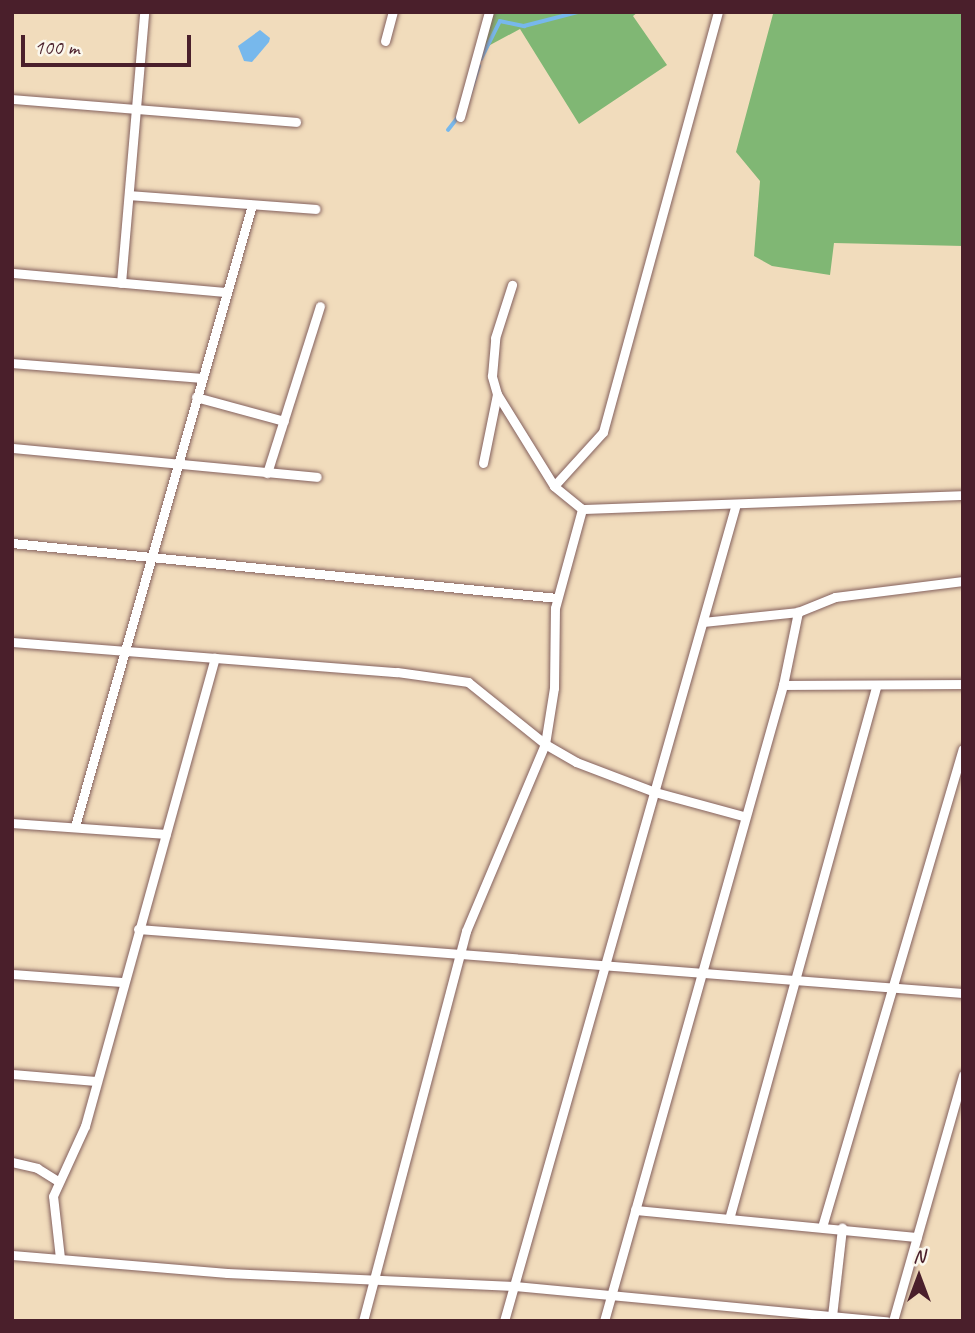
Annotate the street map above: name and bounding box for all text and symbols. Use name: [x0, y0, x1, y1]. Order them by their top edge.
scale bar: [24, 21, 194, 65]
text: 100 m: [34, 34, 79, 60]
north arrow: [884, 1242, 954, 1312]
text: N: [913, 1244, 925, 1268]

